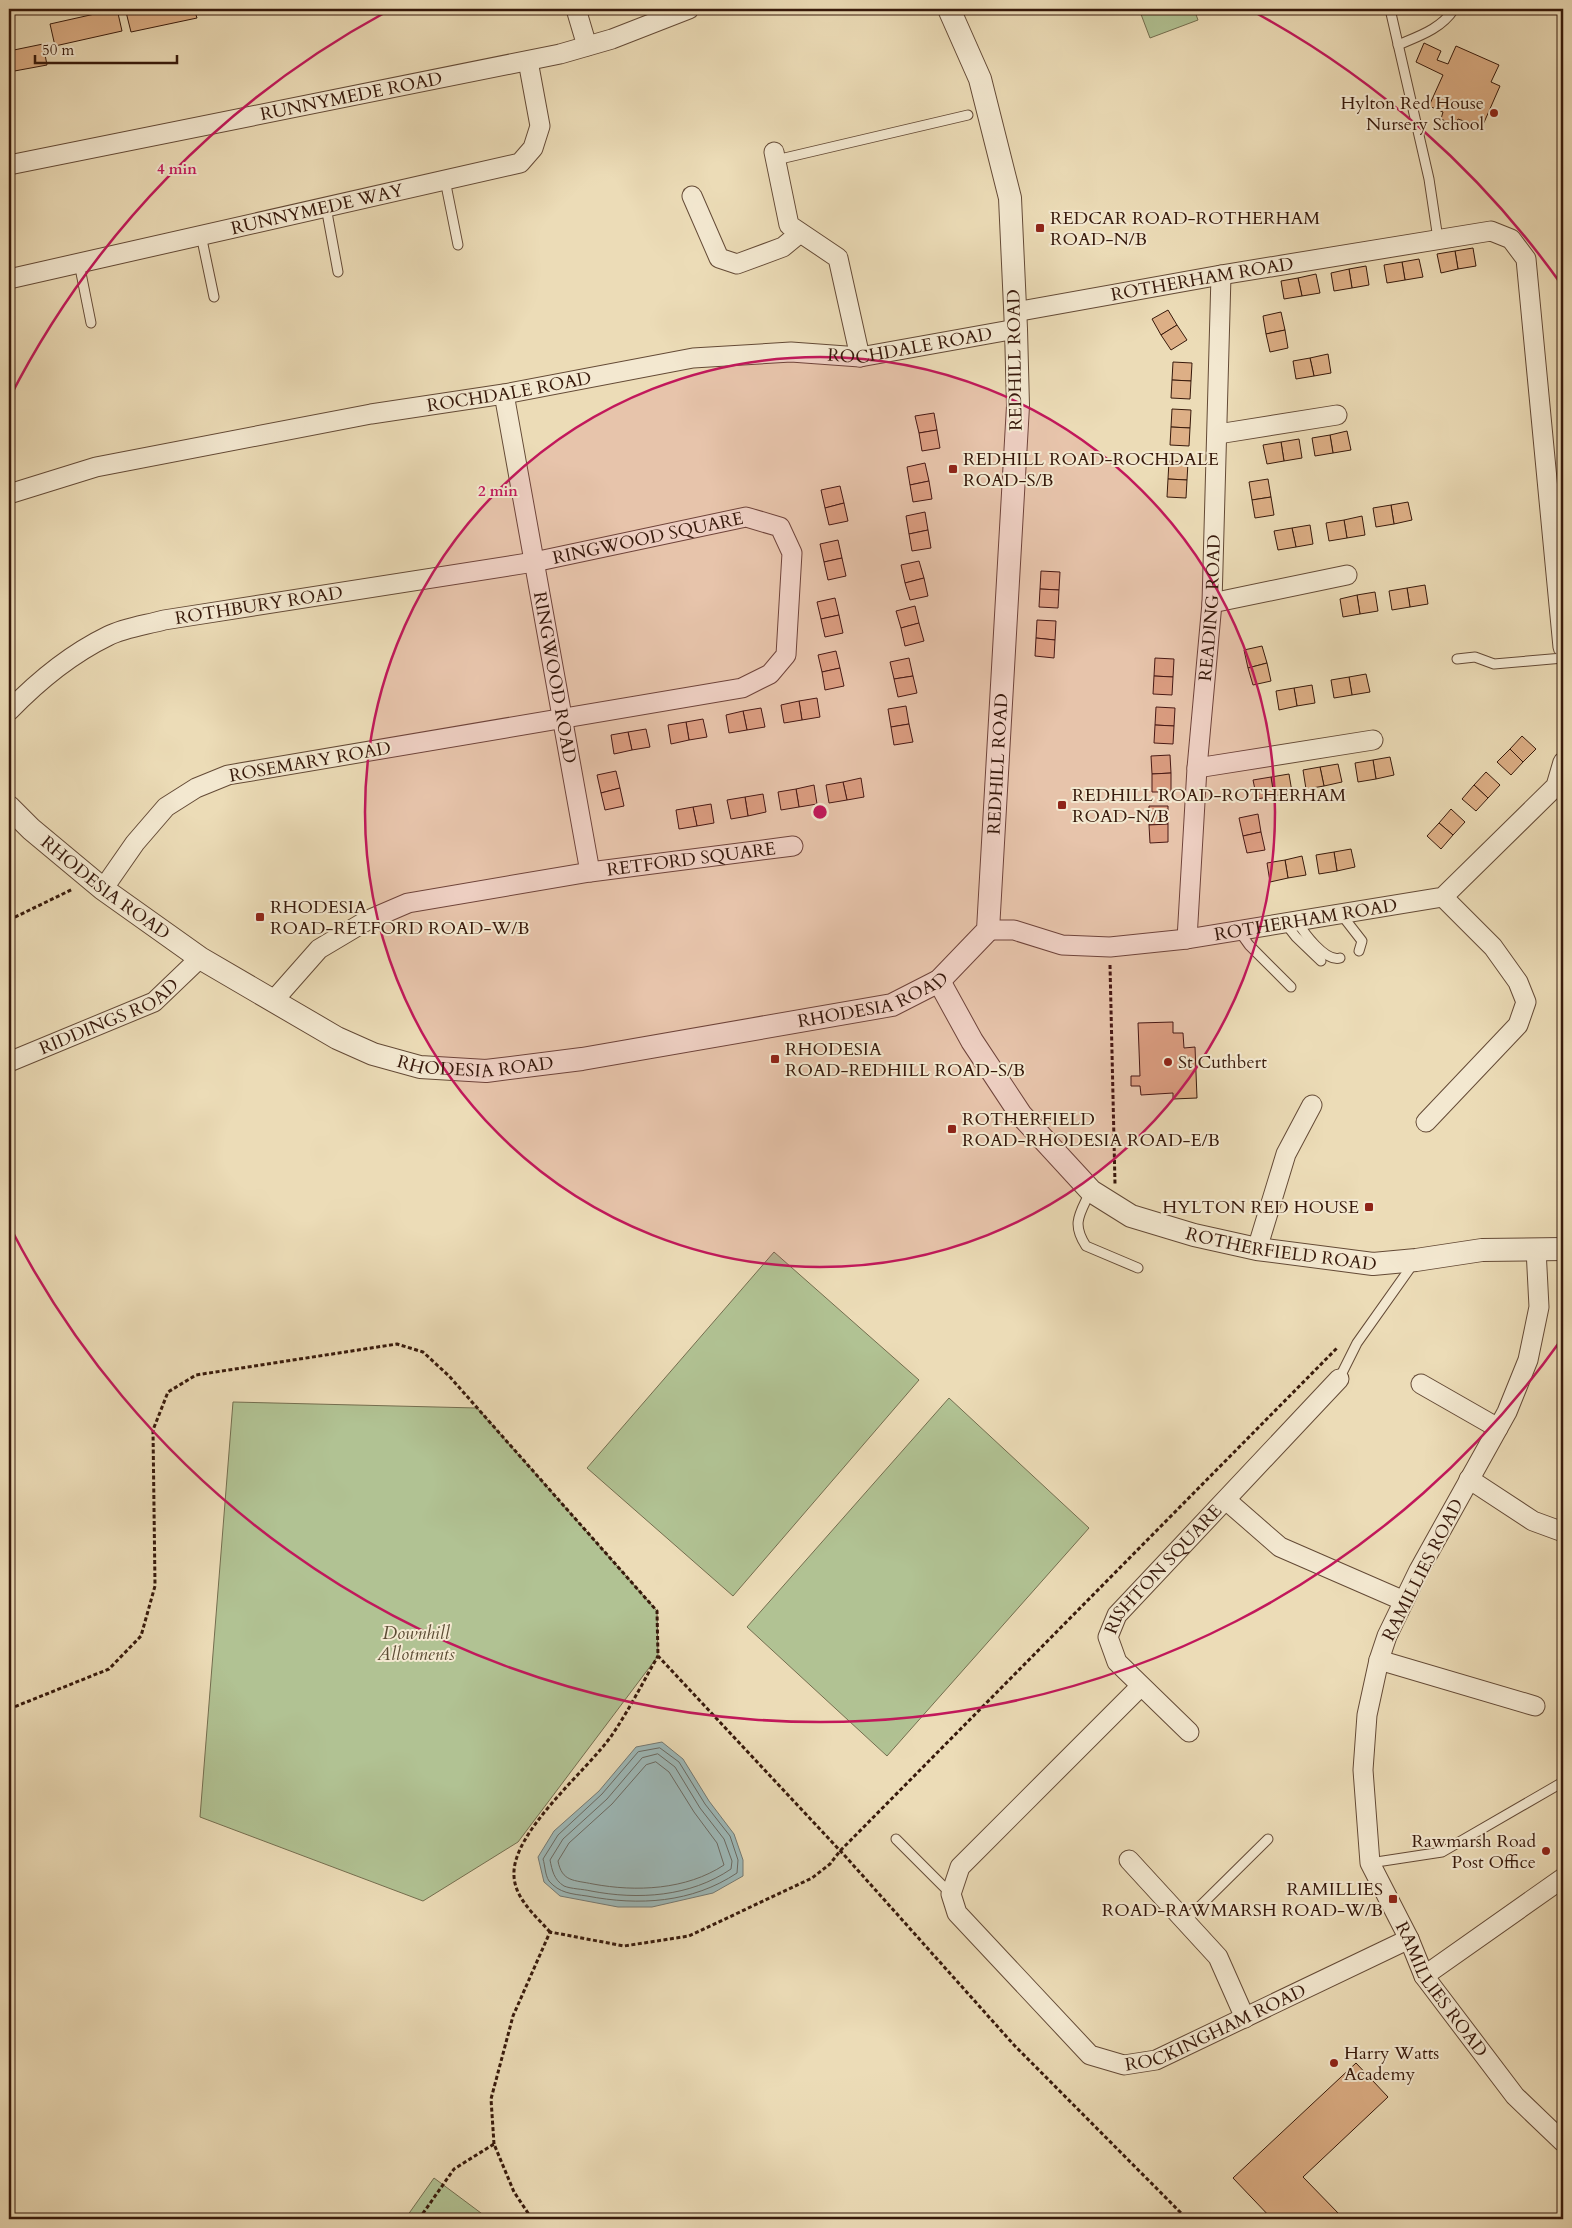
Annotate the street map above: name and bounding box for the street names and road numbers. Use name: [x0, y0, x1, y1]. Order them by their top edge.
street label: RUNNYMEDE ROAD: [258, 66, 445, 127]
street label: RUNNYMEDE WAY: [229, 177, 406, 241]
street label: ROTHERHAM ROAD: [1109, 251, 1295, 307]
street label: REDHILL ROAD: [1001, 289, 1029, 431]
street label: ROCHDALE ROAD: [826, 321, 994, 370]
street label: ROCHDALE ROAD: [425, 365, 593, 418]
street label: RINGWOOD SQUARE: [550, 505, 745, 570]
street label: READING ROAD: [1192, 534, 1226, 682]
street label: ROTHBURY ROAD: [173, 580, 344, 631]
street label: RINGWOOD ROAD: [527, 590, 583, 765]
street label: REDHILL ROAD: [981, 693, 1014, 835]
street label: ROSEMARY ROAD: [227, 735, 393, 789]
street label: RHODESIA ROAD: [36, 830, 175, 945]
street label: RETFORD SQUARE: [605, 836, 777, 882]
street label: ROTHERHAM ROAD: [1212, 892, 1399, 947]
street label: RHODESIA ROAD: [795, 966, 954, 1034]
street label: RIDDINGS ROAD: [35, 973, 184, 1061]
street label: RHODESIA ROAD: [394, 1049, 555, 1084]
street label: ROTHERFIELD ROAD: [1183, 1221, 1378, 1277]
street label: RAMILLIES ROAD: [1376, 1495, 1470, 1645]
street label: RISHTON SQUARE: [1098, 1499, 1227, 1638]
street label: RAMILLIES ROAD: [1390, 1917, 1494, 2062]
street label: ROCKINGHAM ROAD: [1123, 1978, 1310, 2077]

